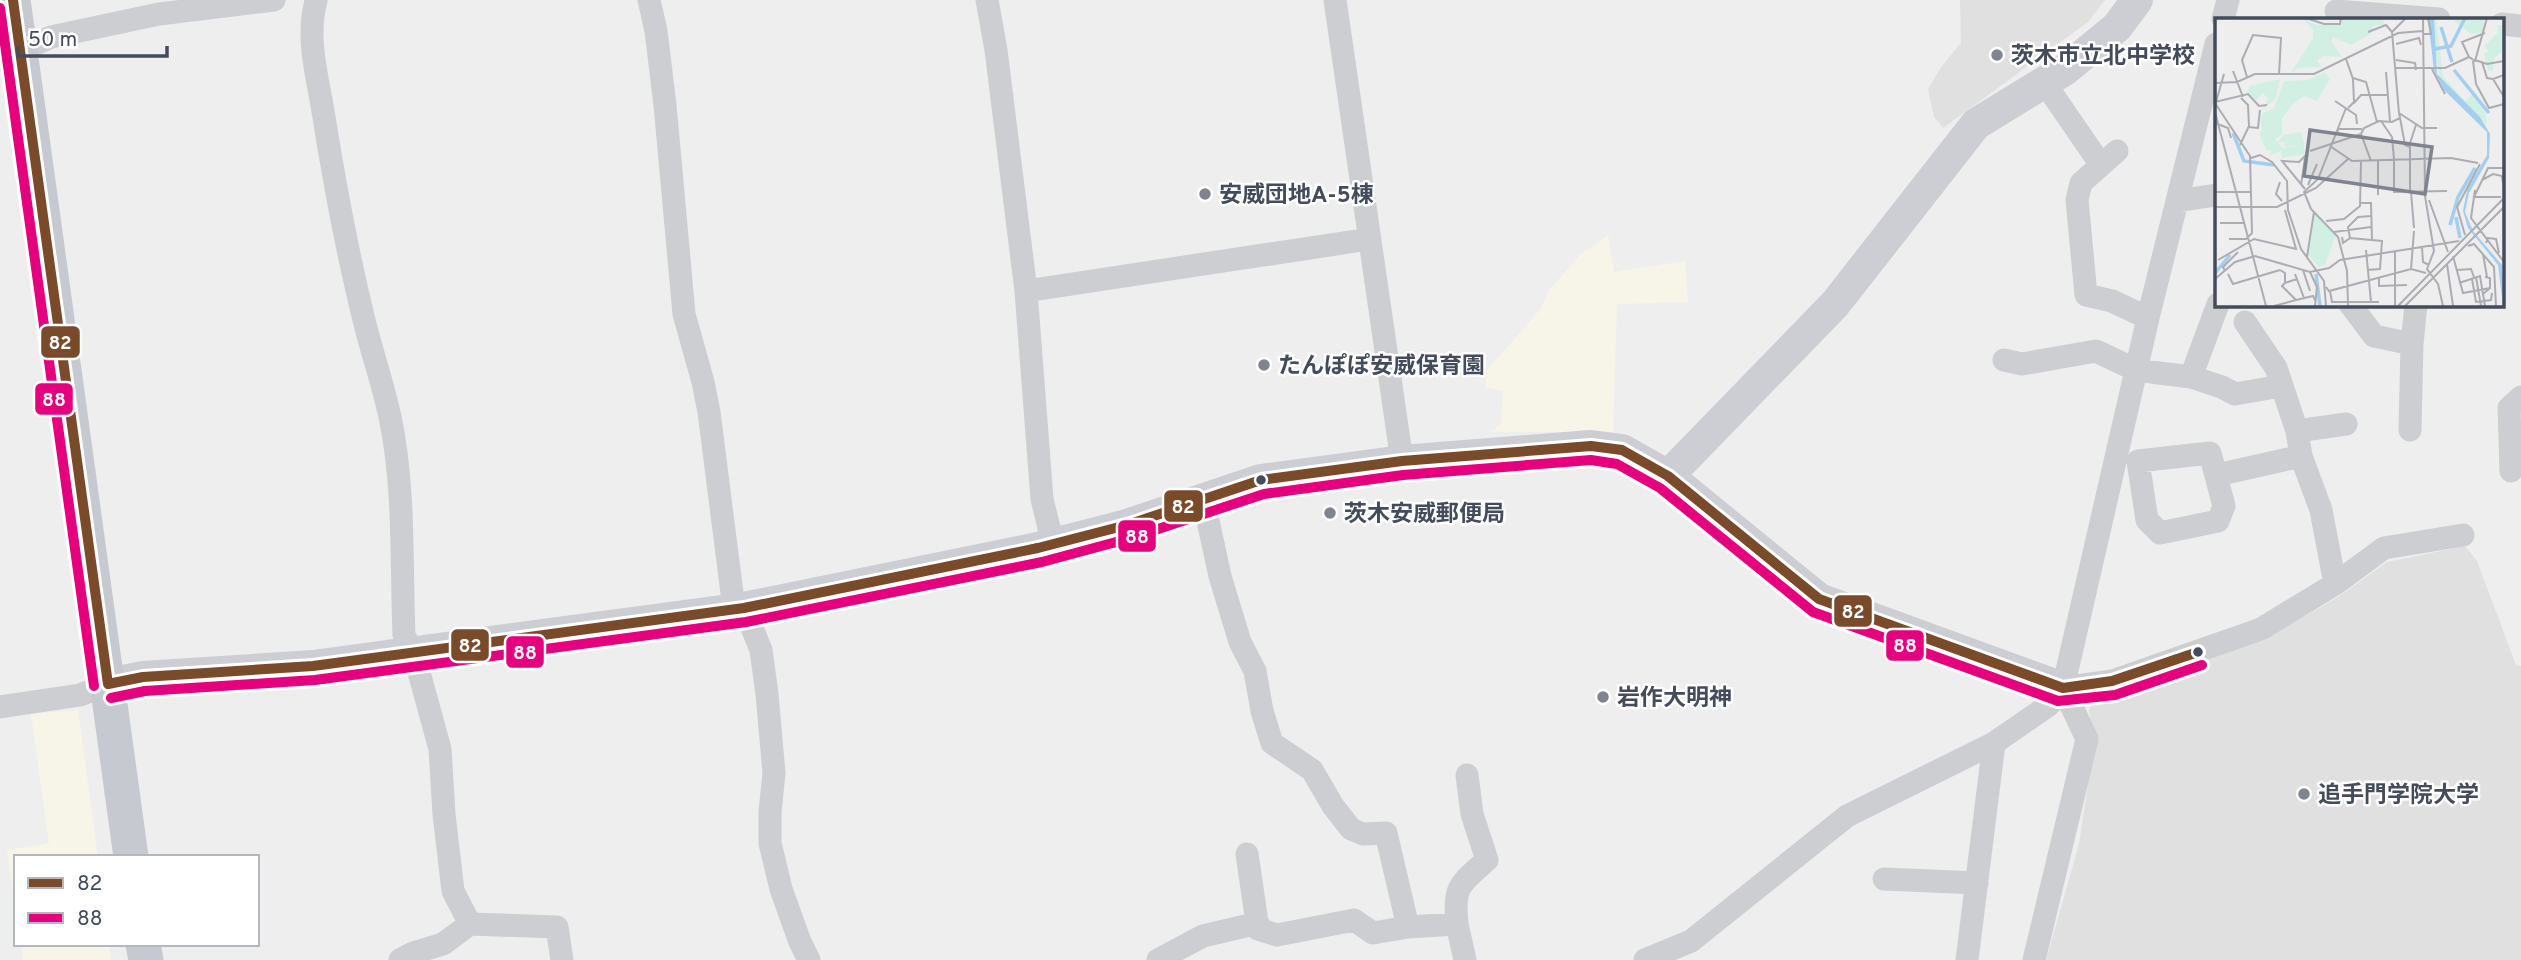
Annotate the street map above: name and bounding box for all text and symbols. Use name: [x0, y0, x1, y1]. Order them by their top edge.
scale bar: [18, 14, 166, 58]
inset map: [2215, 18, 2504, 306]
text: 50 m: [28, 27, 77, 54]
place label: 茨木市立北中学校: [2011, 43, 2195, 72]
marker: 茨木市立北中学校: [1989, 47, 2005, 63]
place label: 安威団地A-5棟: [1219, 182, 1374, 211]
marker: 安威団地A-5棟: [1197, 186, 1213, 202]
line badge: 82: [40, 325, 81, 359]
text: 82: [48, 332, 72, 356]
place label: たんぽぽ安威保育園: [1278, 352, 1485, 382]
marker: たんぽぽ安威保育園: [1256, 357, 1272, 373]
line badge: 88: [34, 382, 74, 416]
text: 88: [42, 389, 66, 413]
unlabelled marker: [1254, 473, 1268, 487]
line badge: 82: [1163, 489, 1204, 523]
text: 82: [1171, 496, 1195, 520]
place label: 茨木安威郵便局: [1344, 501, 1505, 530]
marker: 茨木安威郵便局: [1322, 505, 1338, 521]
line badge: 88: [1117, 519, 1157, 553]
text: 88: [1125, 526, 1149, 550]
line badge: 82: [1833, 594, 1873, 628]
text: 82: [1841, 601, 1865, 625]
line badge: 82: [450, 628, 490, 662]
line badge: 88: [1885, 629, 1925, 662]
text: 82: [458, 635, 482, 659]
line badge: 88: [505, 635, 545, 669]
text: 88: [1893, 635, 1917, 659]
text: 88: [513, 642, 537, 666]
unlabelled marker: [2191, 645, 2205, 659]
place label: 岩作大明神: [1617, 685, 1732, 714]
marker: 岩作大明神: [1595, 689, 1611, 705]
place label: 追手門学院大学: [2318, 782, 2479, 811]
marker: 追手門学院大学: [2296, 786, 2312, 802]
legend: [14, 855, 259, 946]
text: 82: [77, 871, 102, 898]
text: 88: [77, 906, 103, 933]

